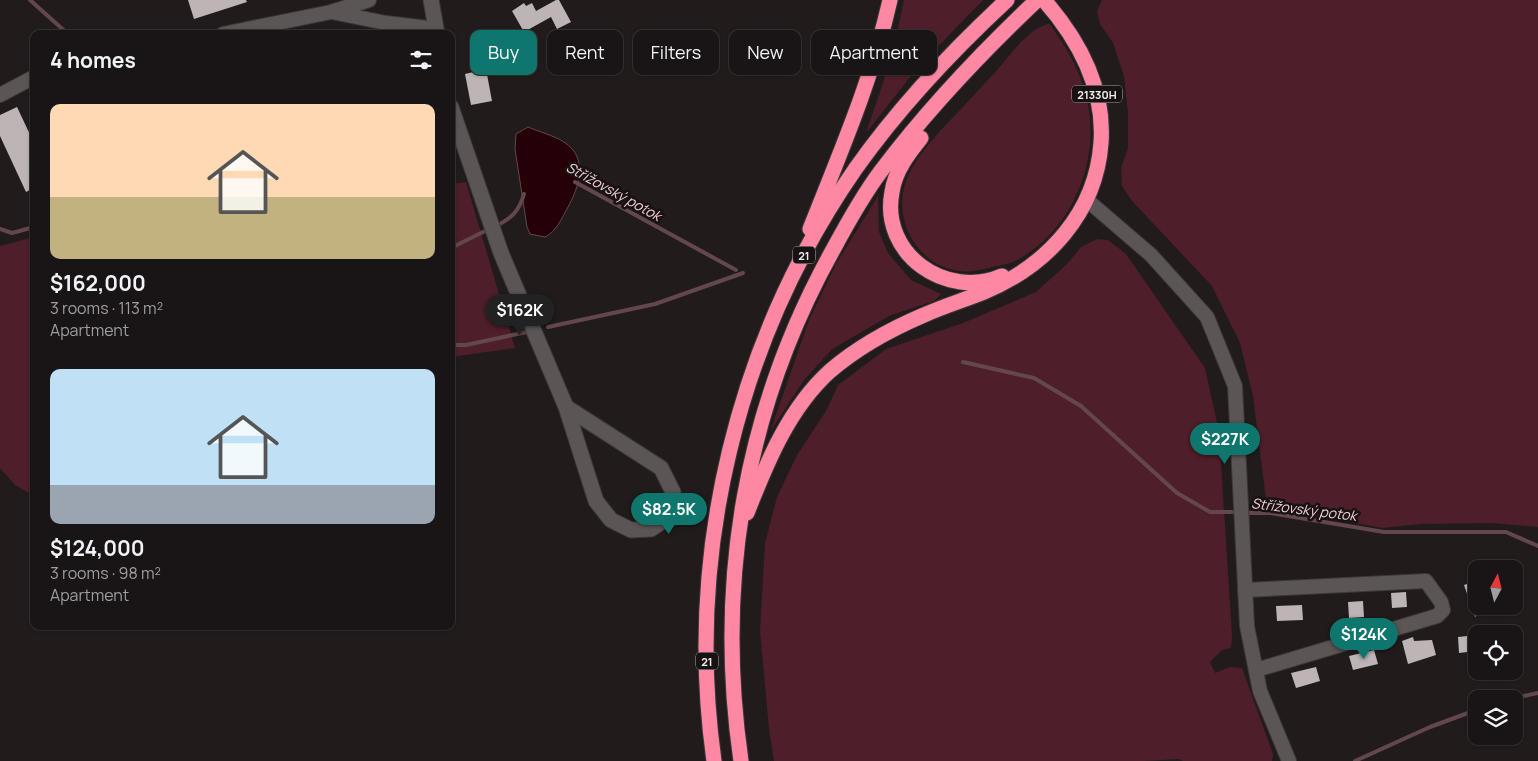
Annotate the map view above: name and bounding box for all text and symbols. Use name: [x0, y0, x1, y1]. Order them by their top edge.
chip: Buy: [470, 30, 537, 75]
chip: Rent: [547, 30, 623, 75]
chip: Filters: [633, 30, 719, 75]
chip: New: [729, 30, 801, 75]
chip: Apartment: [811, 30, 937, 75]
text: 4 homes: [50, 46, 136, 74]
icon: filters: [407, 46, 435, 74]
road number: 21330H: [1072, 86, 1122, 102]
icon: home: [198, 137, 288, 227]
water label: Střížovský potok: [563, 157, 667, 226]
road number: 21: [793, 246, 815, 264]
text: $162,000: [50, 269, 146, 297]
pin: $162K: [485, 294, 555, 336]
text: 3 rooms · 113 m²: [50, 297, 163, 319]
text: $162K: [497, 299, 543, 321]
text: Apartment: [50, 319, 129, 341]
icon: home: [198, 402, 288, 492]
pin: $227K: [1190, 422, 1260, 465]
text: $227K: [1201, 428, 1249, 450]
pin: $82.5K: [628, 492, 710, 535]
water label: Střížovský potok: [1250, 493, 1360, 525]
text: $82.5K: [642, 498, 696, 520]
text: $124,000: [50, 534, 145, 562]
north arrow: [1468, 560, 1522, 615]
map controls: [1468, 560, 1523, 745]
text: 3 rooms · 98 m²: [50, 562, 161, 584]
text: Apartment: [50, 584, 129, 606]
pin: $124K: [1329, 618, 1399, 660]
text: $124K: [1341, 623, 1387, 645]
button: locate: [1468, 625, 1523, 680]
road number: 21: [696, 652, 718, 669]
button: layers: [1468, 690, 1523, 745]

